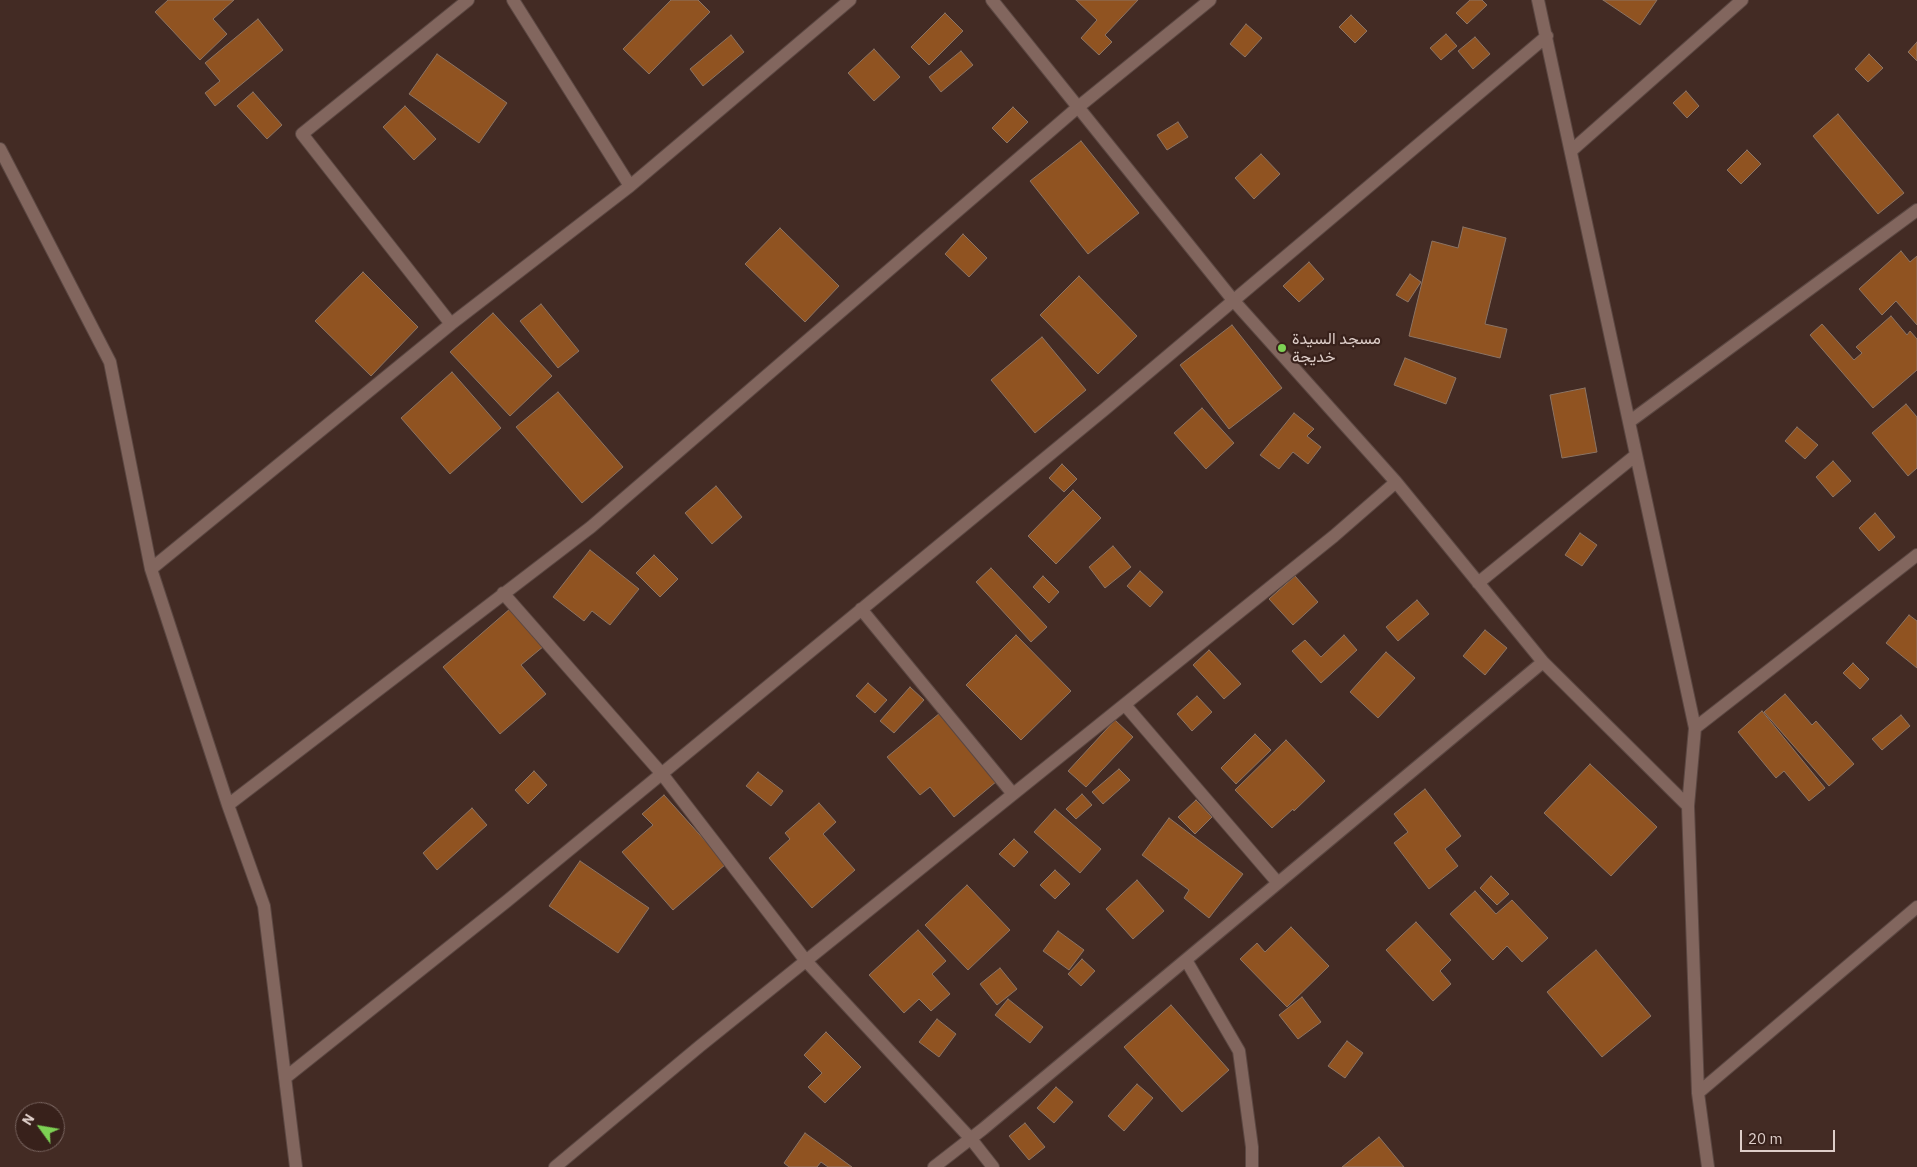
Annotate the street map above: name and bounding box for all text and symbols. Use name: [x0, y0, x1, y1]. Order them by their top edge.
place label: مسجد السيدة خديجة: [1292, 329, 1381, 367]
marker: مسجد السيدة خديجة: [1276, 342, 1288, 354]
north arrow: [15, 1102, 65, 1152]
text: N: [18, 1111, 38, 1129]
scale bar: [1742, 1120, 1837, 1152]
text: 20 m: [1748, 1129, 1783, 1148]

